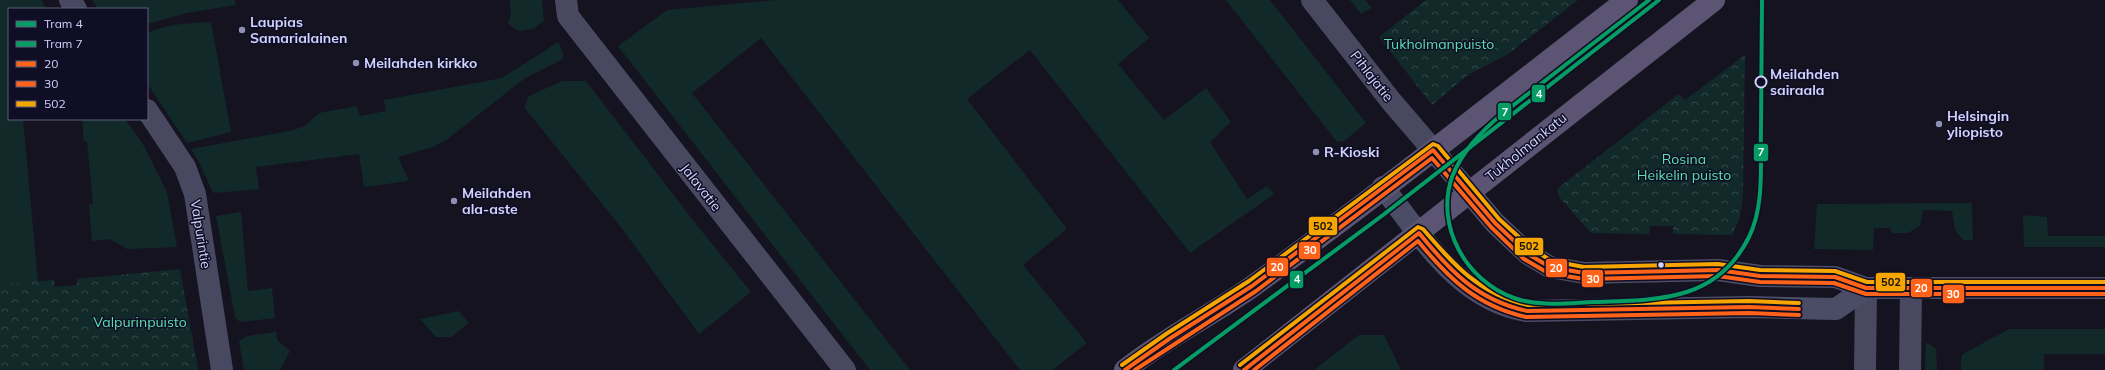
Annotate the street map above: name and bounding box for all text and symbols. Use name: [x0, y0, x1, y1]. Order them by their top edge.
legend: [8, 8, 148, 120]
place label: Laupias Samarialainen: [250, 13, 347, 47]
text: Tram 4: [44, 16, 83, 31]
marker: Laupias Samarialainen: [237, 25, 247, 35]
park label: Tukholmanpuisto: [1384, 35, 1494, 53]
text: Tram 7: [44, 36, 83, 51]
street label: Pihlajatie: [1346, 47, 1398, 105]
place label: Meilahden kirkko: [364, 54, 477, 72]
text: 20: [44, 56, 58, 71]
marker: Meilahden kirkko: [351, 58, 361, 68]
place label: Meilahden sairaala: [1770, 65, 1839, 99]
marker: Meilahden sairaala: [1754, 75, 1768, 89]
text: 30: [44, 76, 58, 91]
line badge: 4: [1531, 84, 1546, 103]
text: 4: [1536, 87, 1543, 101]
text: 502: [44, 96, 66, 111]
line badge: 7: [1497, 102, 1512, 121]
text: 7: [1502, 105, 1509, 119]
place label: Helsingin yliopisto: [1946, 107, 2009, 141]
street label: Tukholmankatu: [1482, 109, 1570, 185]
marker: Helsingin yliopisto: [1934, 119, 1944, 129]
place label: R-Kioski: [1324, 143, 1379, 161]
line badge: 7: [1753, 143, 1769, 162]
text: 7: [1758, 145, 1765, 159]
marker: R-Kioski: [1311, 147, 1321, 157]
park label: Rosina Heikelin puisto: [1637, 150, 1731, 184]
street label: Jalavatie: [677, 159, 725, 215]
place label: Meilahden ala-aste: [462, 184, 531, 218]
marker: Meilahden ala-aste: [449, 196, 459, 206]
street label: Valpurintie: [187, 198, 215, 270]
line badge: 502: [1308, 216, 1338, 236]
text: 502: [1313, 219, 1333, 233]
line badge: 502: [1514, 237, 1544, 256]
text: 502: [1519, 239, 1539, 253]
line badge: 30: [1298, 241, 1321, 260]
text: 30: [1303, 243, 1317, 257]
line badge: 20: [1266, 257, 1289, 277]
line badge: 20: [1545, 258, 1568, 278]
text: 20: [1270, 260, 1284, 274]
unlabelled marker: [1656, 260, 1666, 270]
text: 20: [1549, 261, 1563, 275]
line badge: 30: [1581, 269, 1604, 288]
line badge: 4: [1289, 270, 1304, 289]
text: 4: [1294, 272, 1301, 286]
text: 30: [1586, 272, 1600, 286]
line badge: 502: [1875, 272, 1906, 292]
text: 502: [1881, 275, 1901, 289]
line badge: 20: [1910, 278, 1933, 298]
text: 20: [1914, 281, 1928, 295]
line badge: 30: [1942, 284, 1965, 304]
text: 30: [1946, 287, 1960, 301]
park label: Valpurinpuisto: [93, 313, 187, 331]

